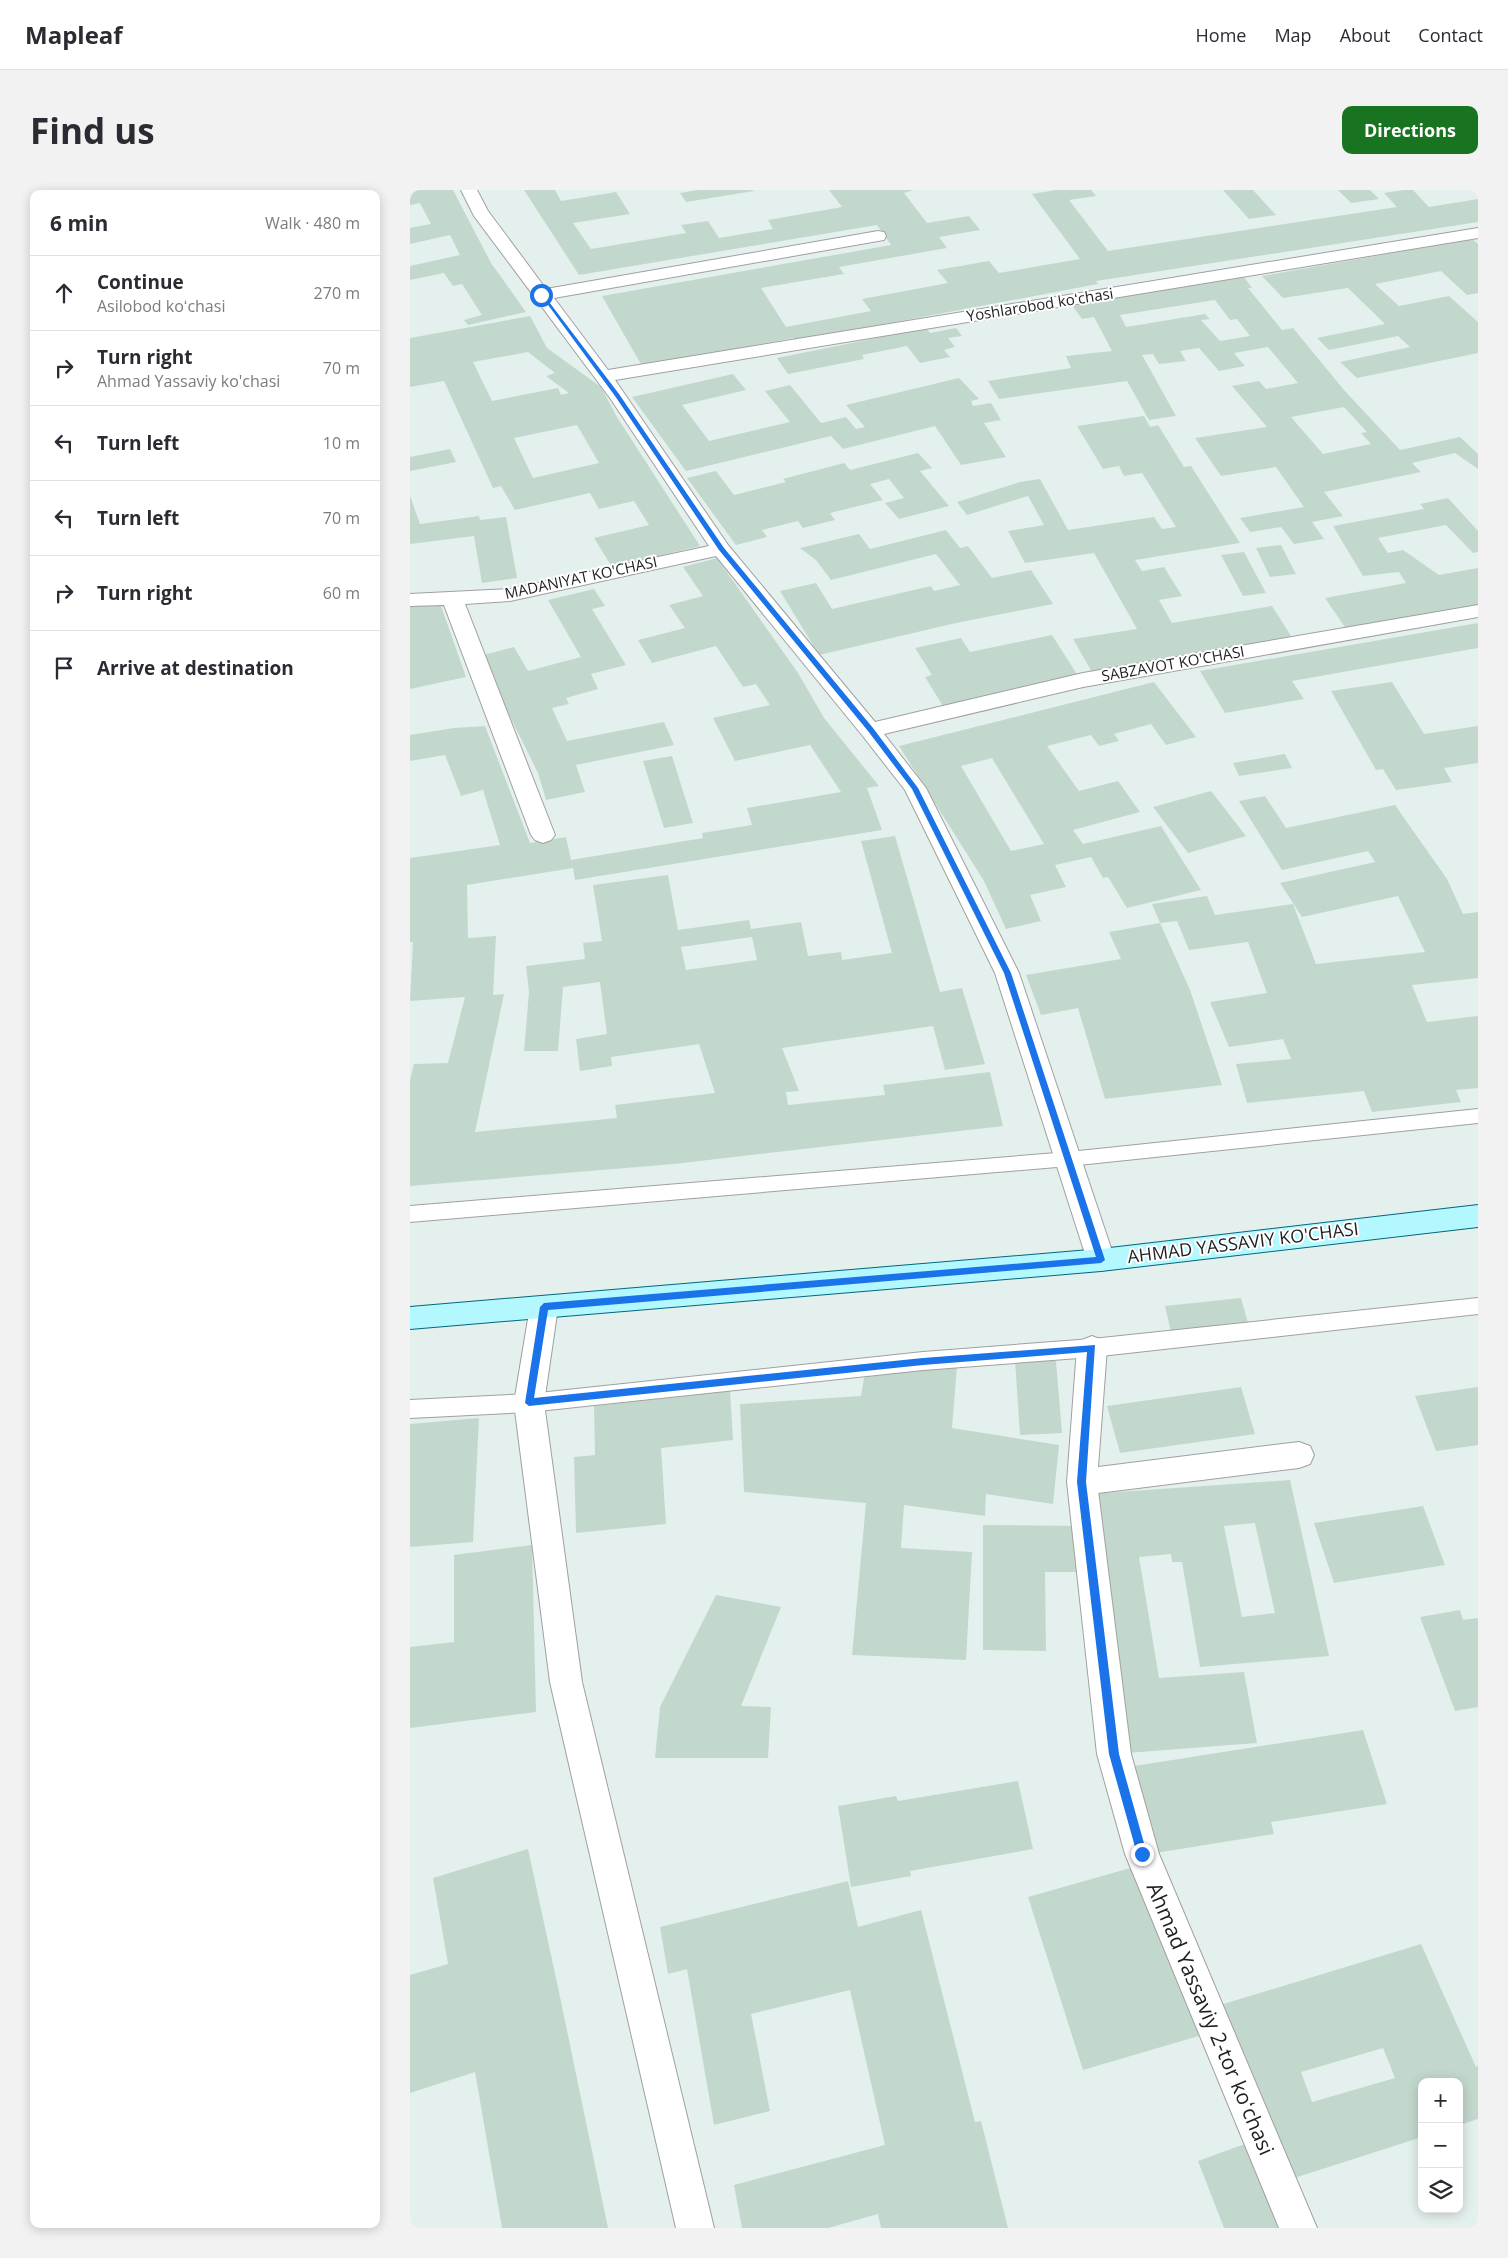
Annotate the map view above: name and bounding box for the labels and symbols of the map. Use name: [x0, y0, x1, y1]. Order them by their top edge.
street label: Yoshlarobod koʻchasi: [965, 283, 1115, 325]
route start: [530, 284, 553, 307]
street label: MADANIYAT KO'CHASI: [503, 551, 659, 603]
street label: SABZAVOT KO'CHASI: [1100, 641, 1246, 685]
street label: AHMAD YASSAVIY KO'CHASI: [1126, 1216, 1360, 1268]
route end: [1131, 1843, 1154, 1866]
street label: Ahmad Yassaviy 2-tor koʻchasi: [1141, 1878, 1281, 2159]

